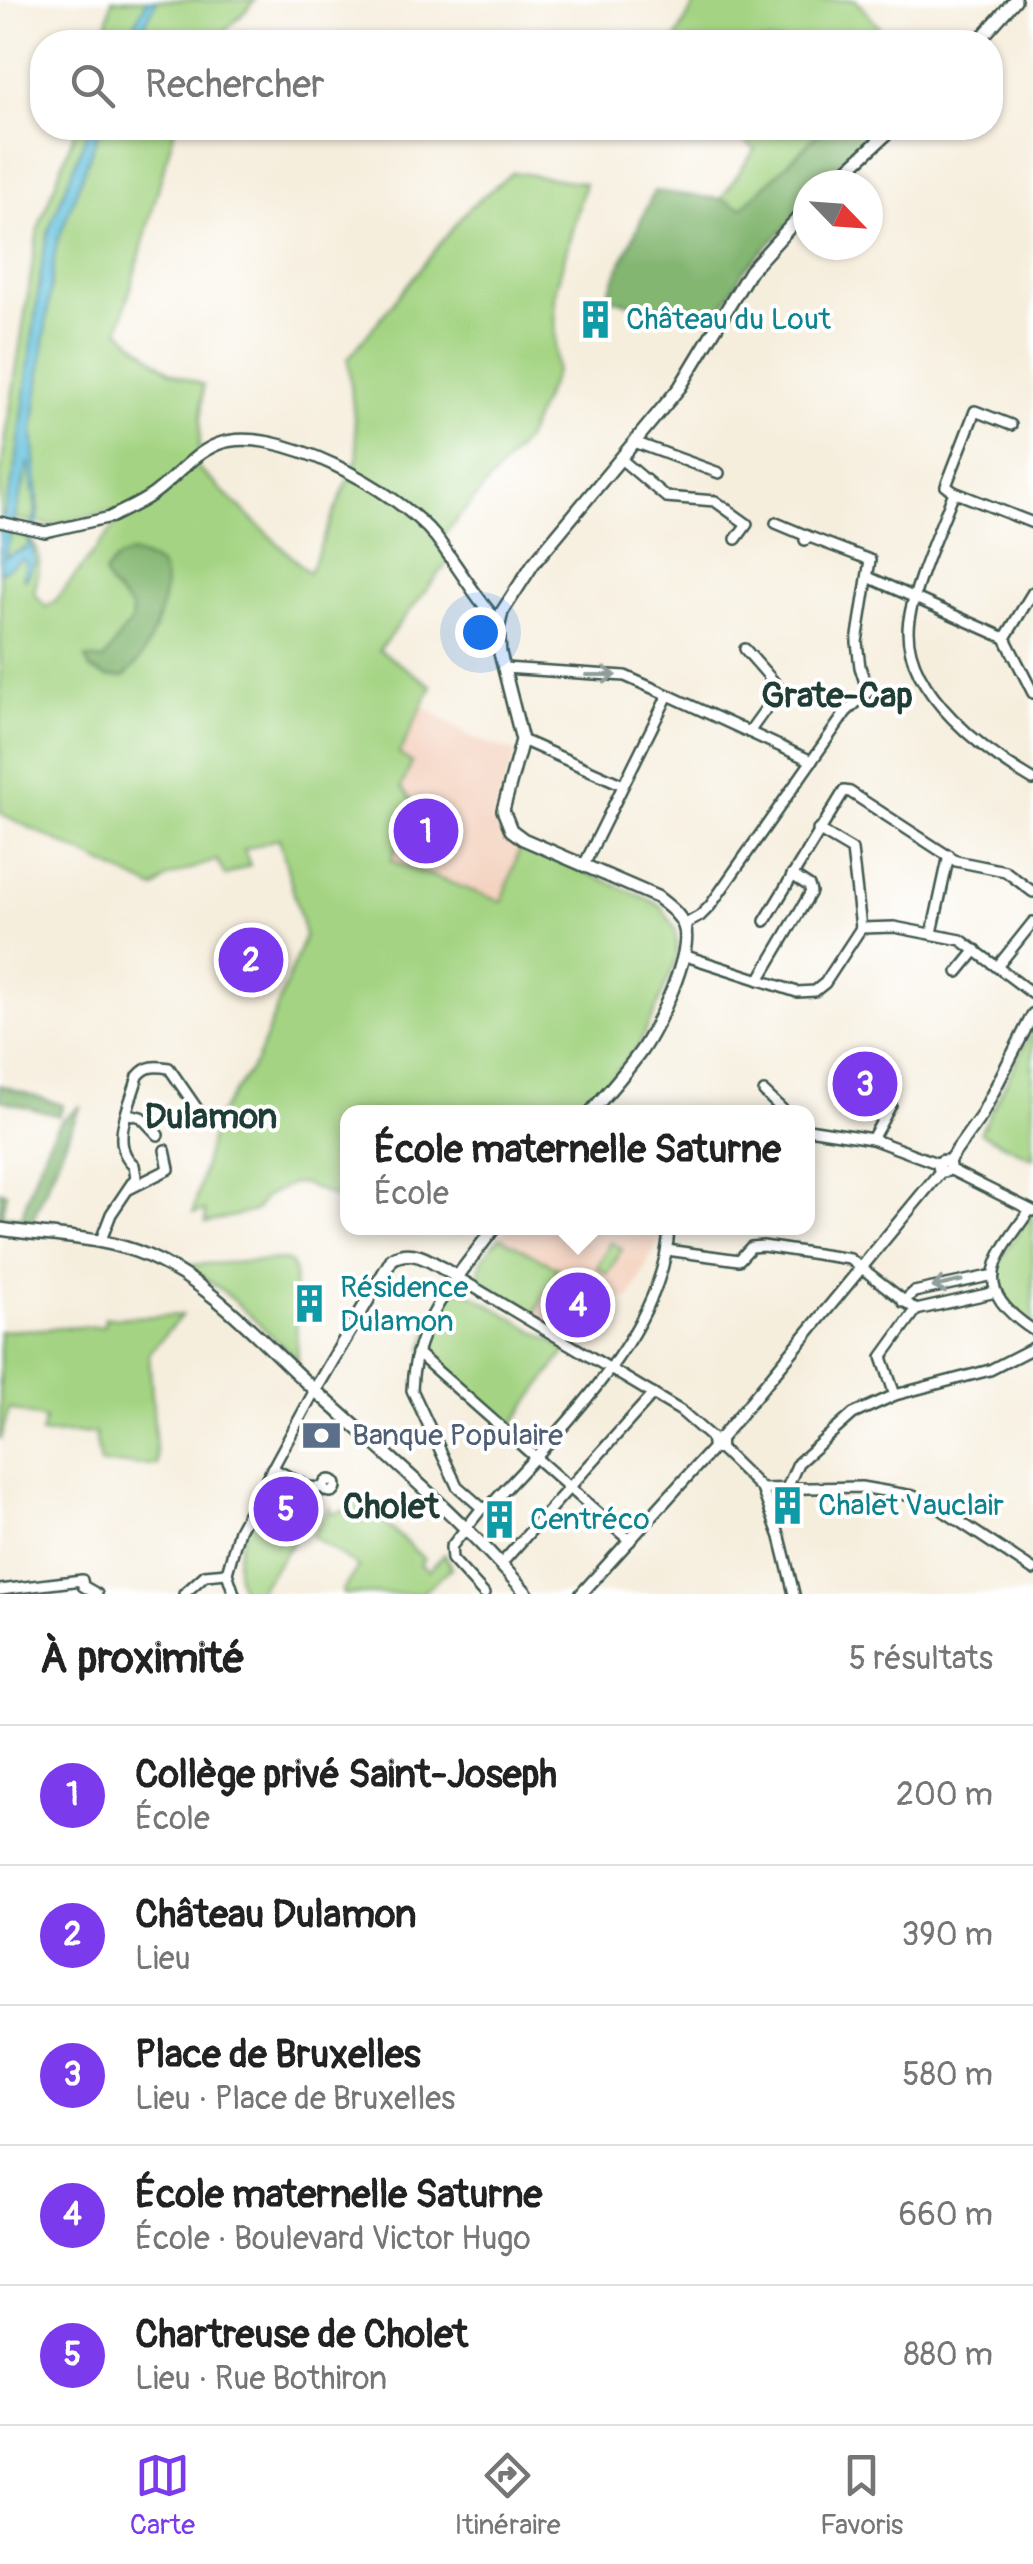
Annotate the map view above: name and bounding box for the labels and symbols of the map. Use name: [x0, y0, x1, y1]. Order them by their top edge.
north arrow: [793, 170, 883, 260]
building icon: Château du Lout: [575, 298, 617, 340]
place label: Château du Lout: [626, 301, 832, 338]
your location: [455, 607, 506, 658]
one-way arrow: [584, 666, 617, 684]
district label: Grate-Cap: [761, 674, 913, 718]
pin: 1: [394, 794, 458, 868]
pin: 2: [218, 922, 284, 998]
pin: 3: [832, 1046, 898, 1122]
district label: Dulamon: [145, 1095, 277, 1139]
pin: 4: [546, 1268, 610, 1342]
place label: Résidence Dulamon: [340, 1269, 468, 1340]
one-way arrow: [931, 1276, 963, 1295]
building icon: Résidence Dulamon: [289, 1283, 331, 1325]
bank icon: Banque Populaire: [301, 1414, 343, 1456]
place label: Banque Populaire: [352, 1417, 563, 1454]
pin: 5: [254, 1472, 318, 1546]
building icon: Chalet Vauclair: [767, 1484, 809, 1526]
district label: Cholet: [343, 1485, 440, 1529]
place label: Chalet Vauclair: [818, 1487, 1004, 1524]
building icon: Centréco: [479, 1498, 521, 1540]
place label: Centréco: [530, 1501, 650, 1538]

